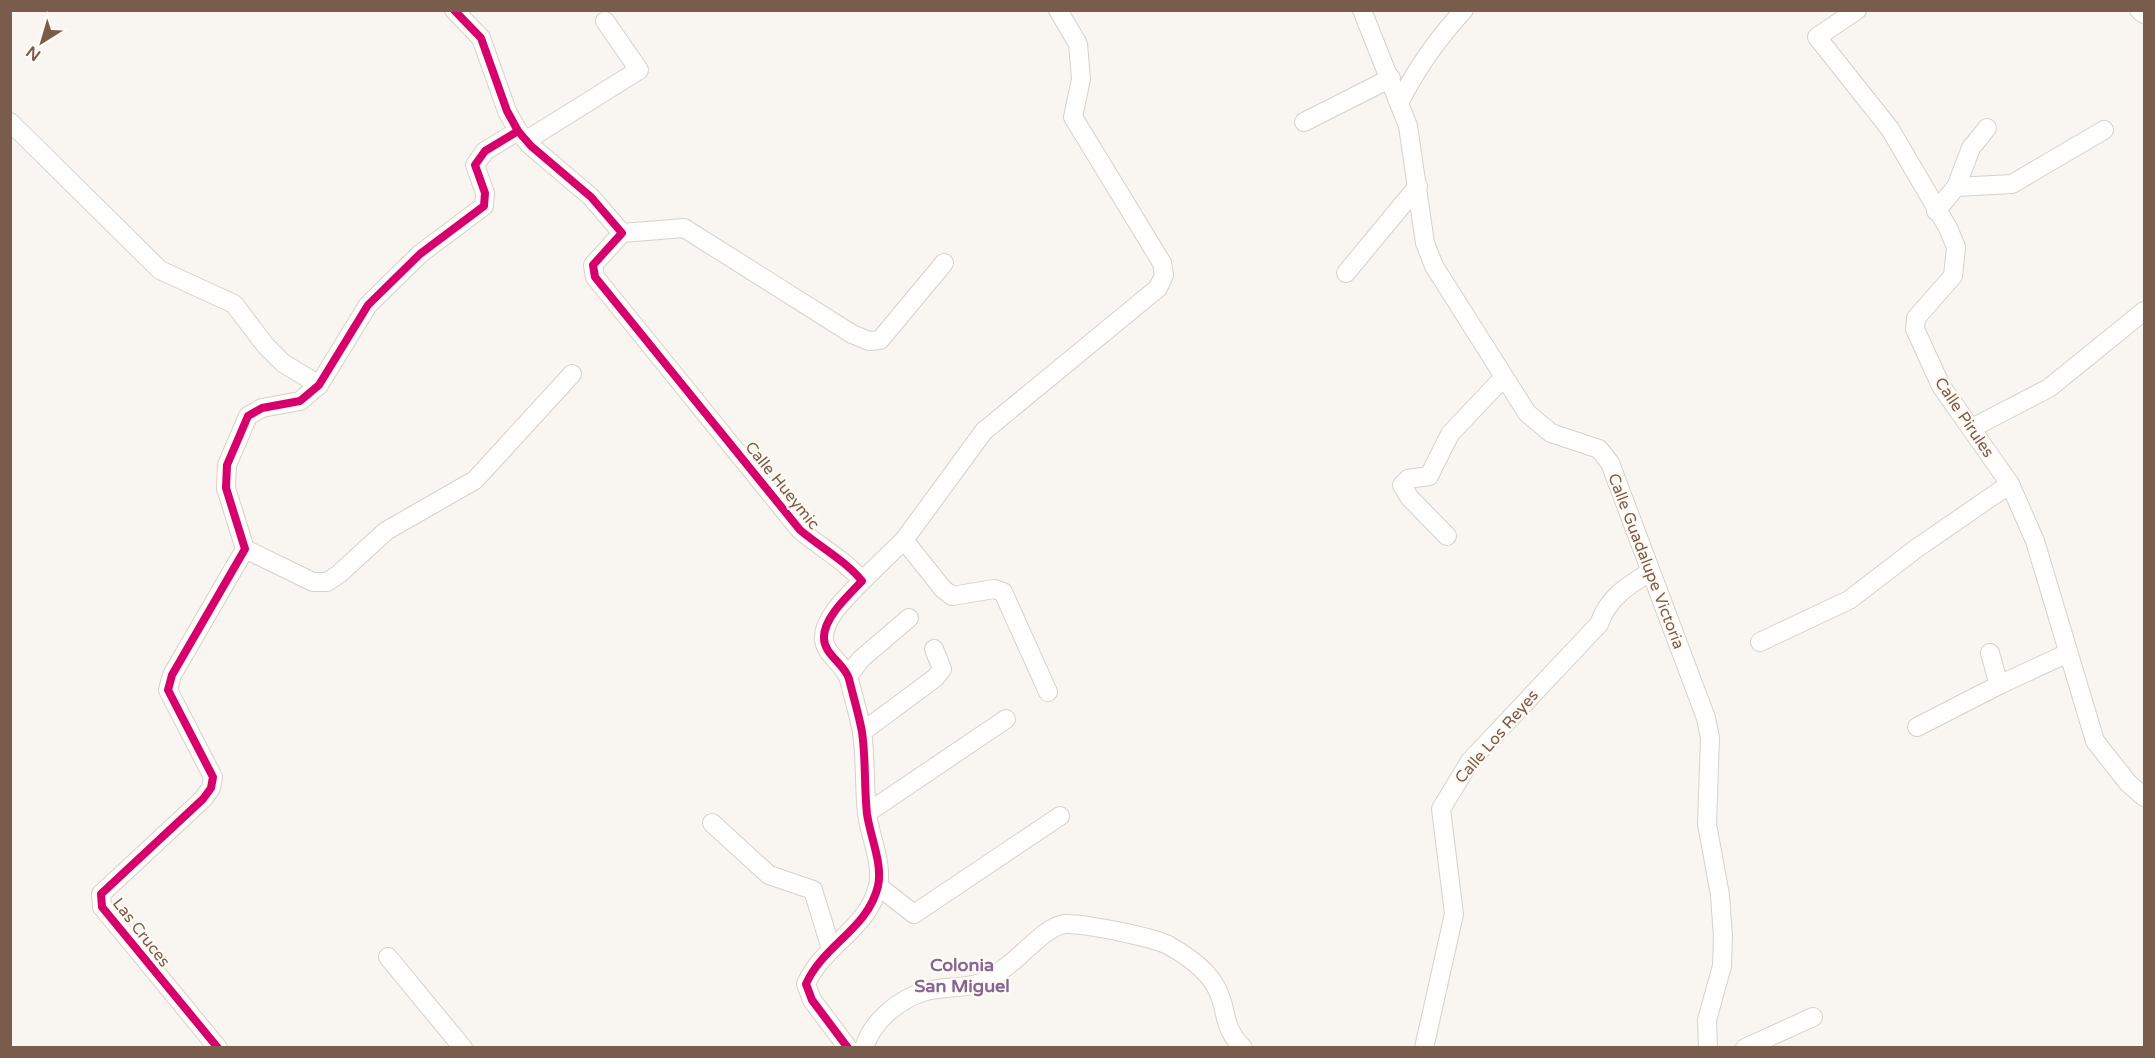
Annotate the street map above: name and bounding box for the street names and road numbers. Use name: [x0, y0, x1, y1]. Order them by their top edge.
street label: Calle Pirules: [1930, 374, 1998, 461]
street label: Calle Hueymic: [741, 437, 824, 534]
street label: Calle Guadalupe Victoria: [1603, 471, 1689, 652]
street label: Calle Los Reyes: [1451, 686, 1543, 788]
street label: Las Cruces: [108, 894, 174, 971]

